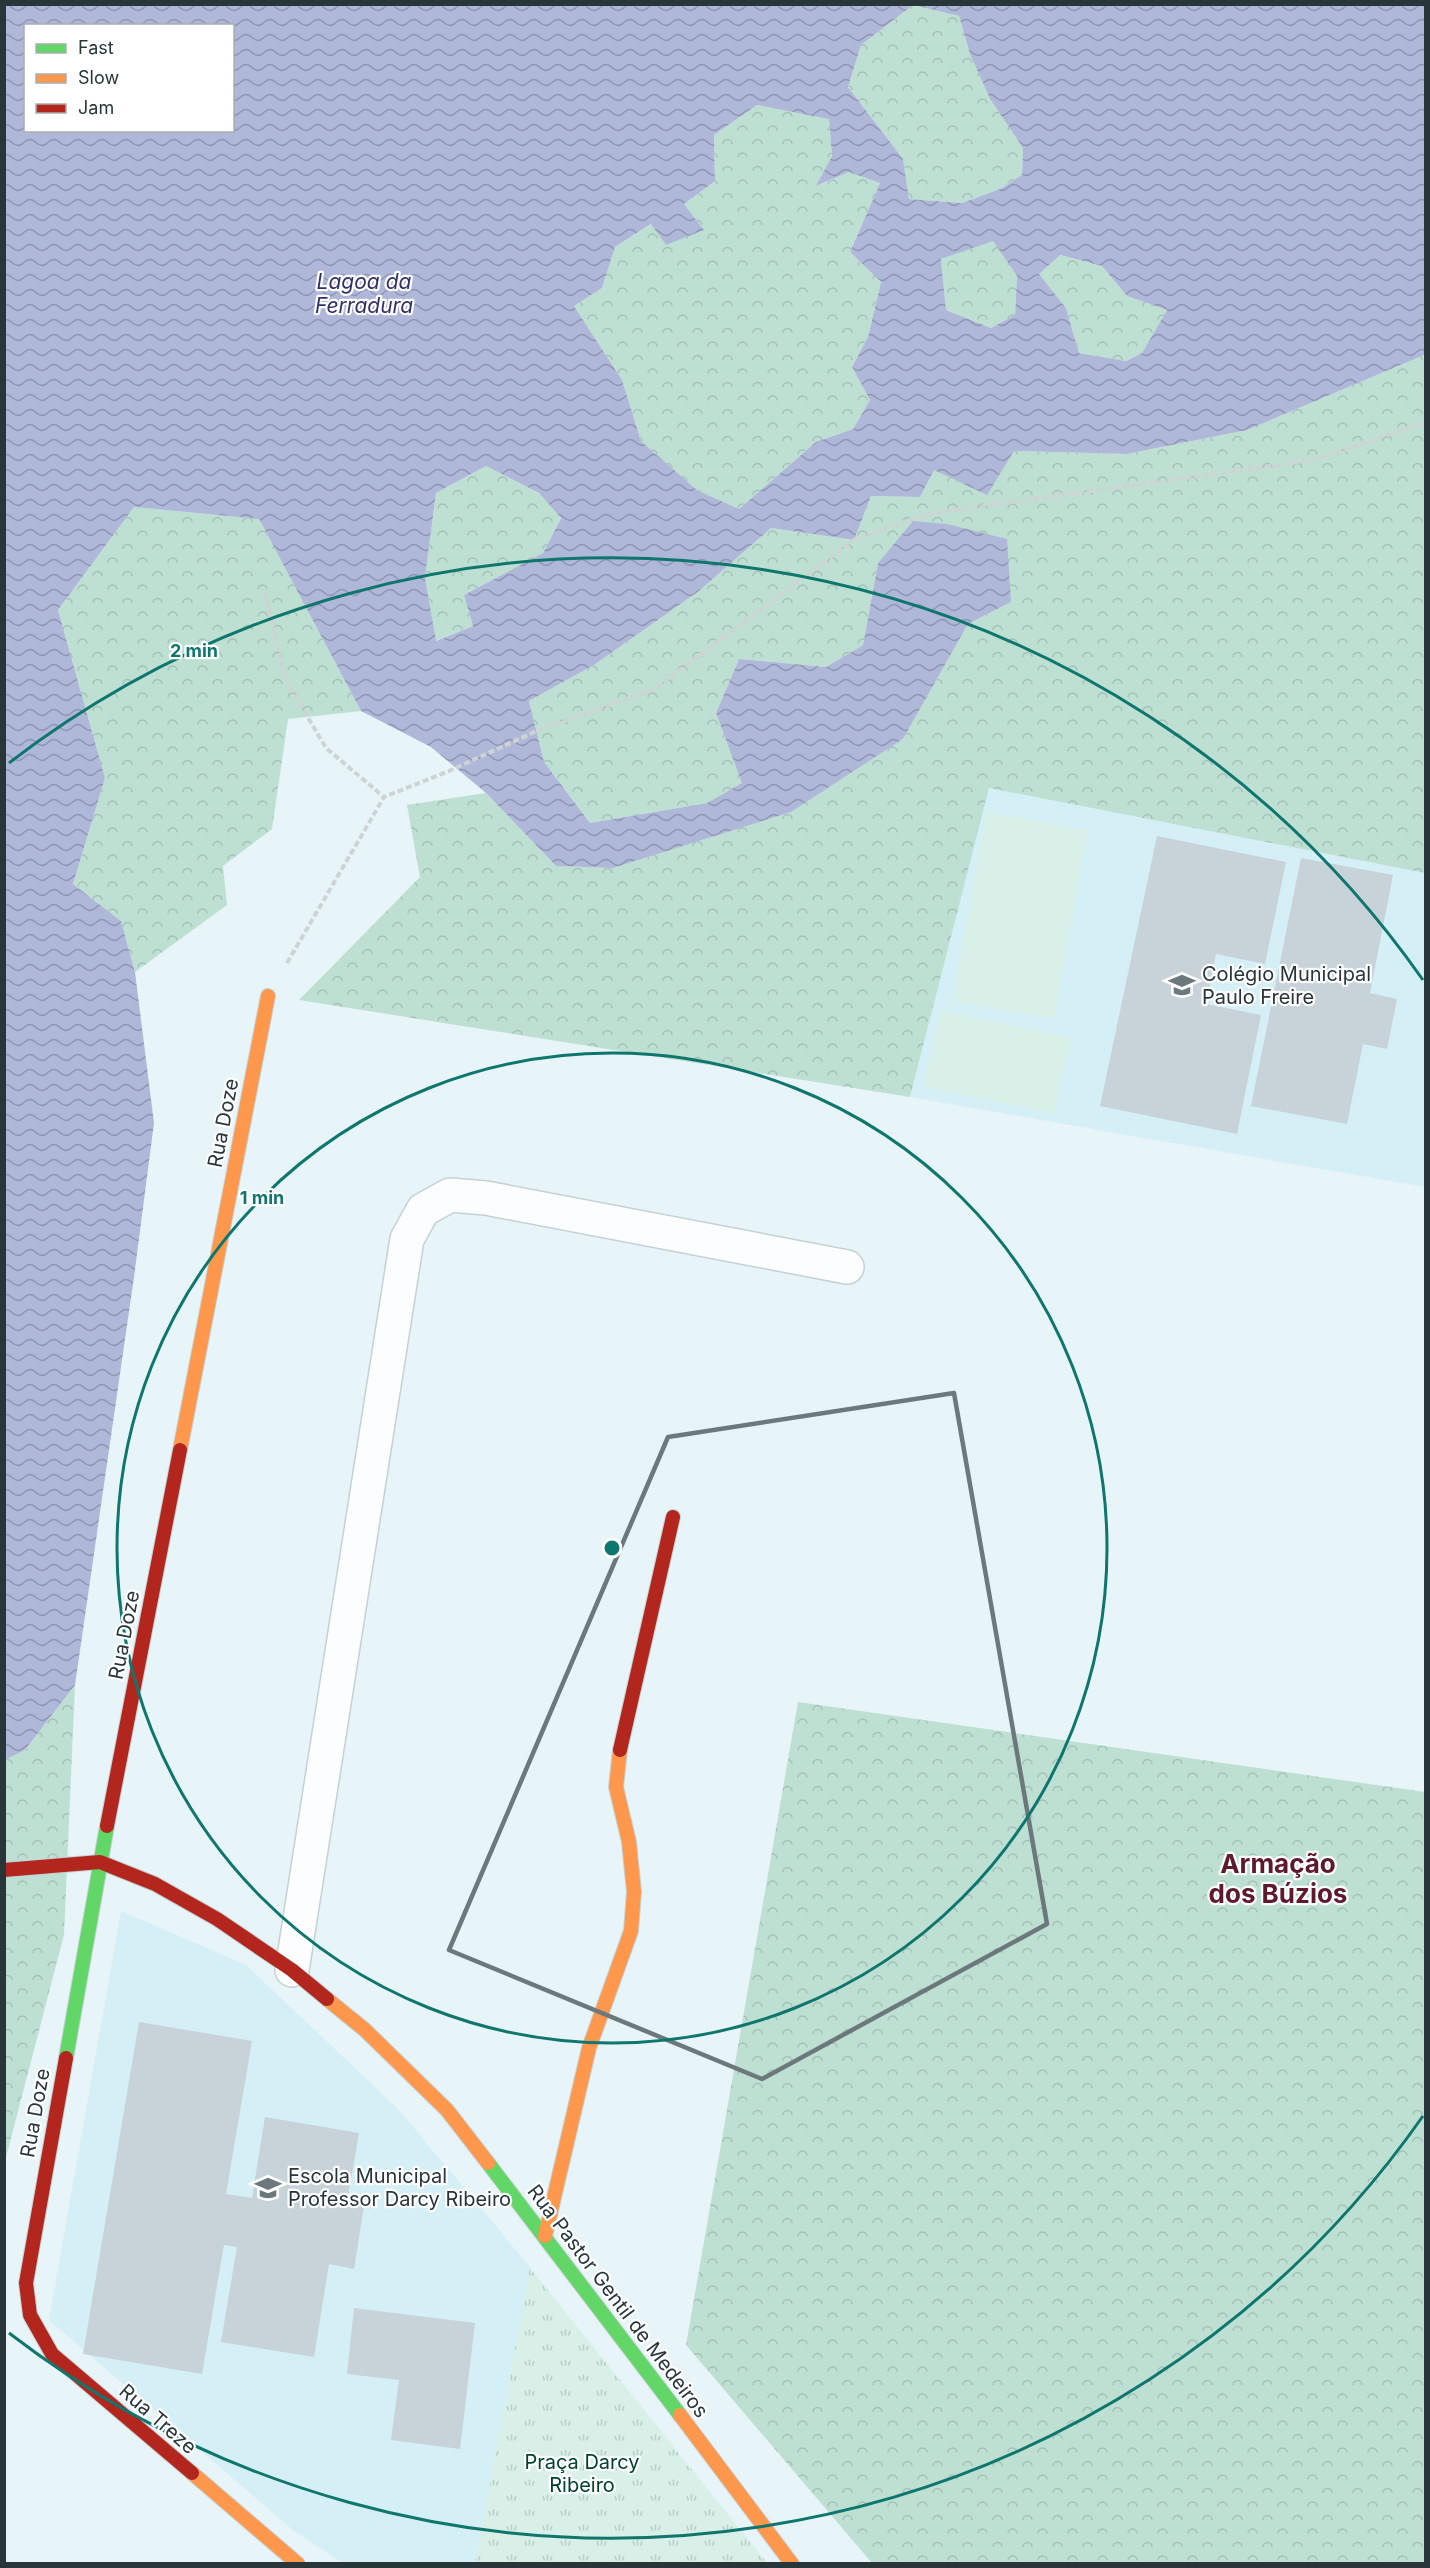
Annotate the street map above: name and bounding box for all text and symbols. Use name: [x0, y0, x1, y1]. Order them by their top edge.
legend: [24, 24, 234, 132]
text: Fast: [78, 37, 114, 58]
text: Slow: [78, 67, 119, 88]
text: Jam: [78, 97, 114, 118]
water label: Lagoa da Ferradura: [315, 269, 413, 318]
text: 2 min: [170, 640, 218, 661]
place label: Colégio Municipal Paulo Freire: [1202, 962, 1371, 1009]
school or university icon: Colégio Municipal Paulo Freire: [1167, 970, 1197, 1000]
street label: Rua Doze: [203, 1076, 243, 1170]
text: 1 min: [240, 1187, 284, 1208]
centre of rings: [602, 1538, 622, 1558]
street label: Rua Doze: [104, 1588, 144, 1682]
district label: Armação dos Búzios: [1209, 1848, 1347, 1909]
street label: Rua Doze: [15, 2067, 55, 2159]
place label: Escola Municipal Professor Darcy Ribeiro: [288, 2164, 511, 2211]
school or university icon: Escola Municipal Professor Darcy Ribeiro: [253, 2173, 283, 2203]
street label: Rua Pastor Gentil de Medeiros: [522, 2180, 714, 2422]
street label: Rua Treze: [115, 2379, 201, 2459]
park label: Praça Darcy Ribeiro: [524, 2450, 640, 2497]

